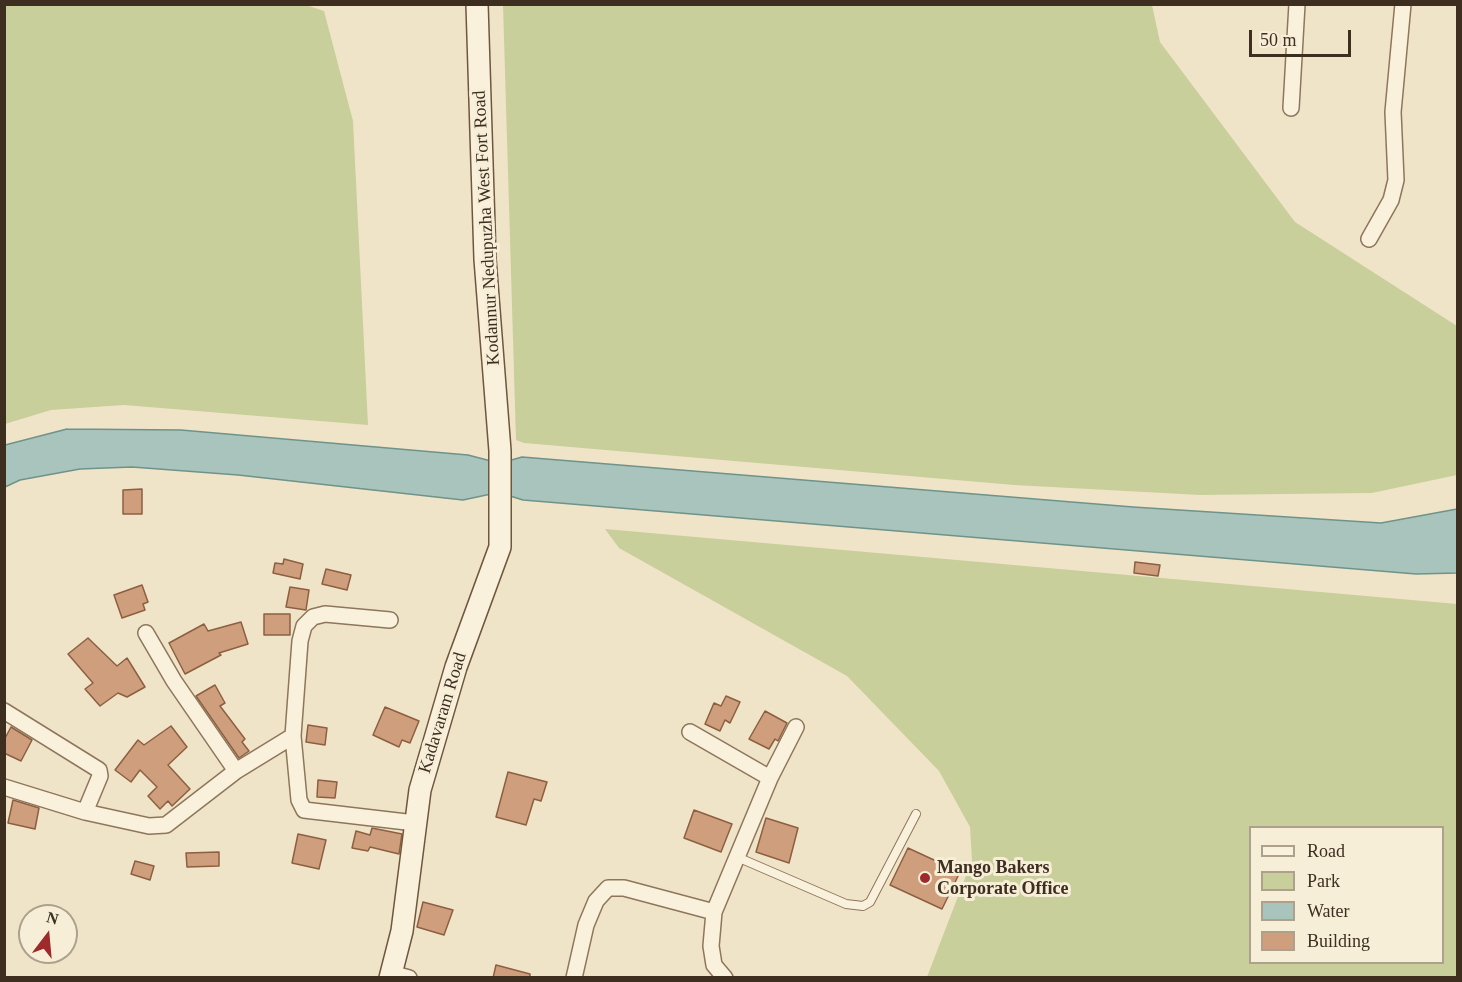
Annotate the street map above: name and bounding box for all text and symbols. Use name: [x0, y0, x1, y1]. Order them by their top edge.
scale bar: [1252, 18, 1354, 56]
text: 50 m: [1260, 30, 1297, 50]
street label: Kodannur Nedupuzha West Fort Road: [469, 90, 505, 366]
street label: Kadavaram Road: [414, 650, 472, 776]
legend: [1249, 826, 1444, 964]
text: Road: [1307, 841, 1345, 861]
place label: Mango Bakers Corporate Office: [937, 857, 1068, 900]
marker: Mango Bakers Corporate Office: [918, 871, 932, 885]
text: Park: [1307, 871, 1340, 891]
text: Water: [1307, 901, 1350, 921]
north arrow: [18, 904, 78, 964]
text: N: [45, 908, 60, 928]
text: Building: [1307, 931, 1370, 951]

